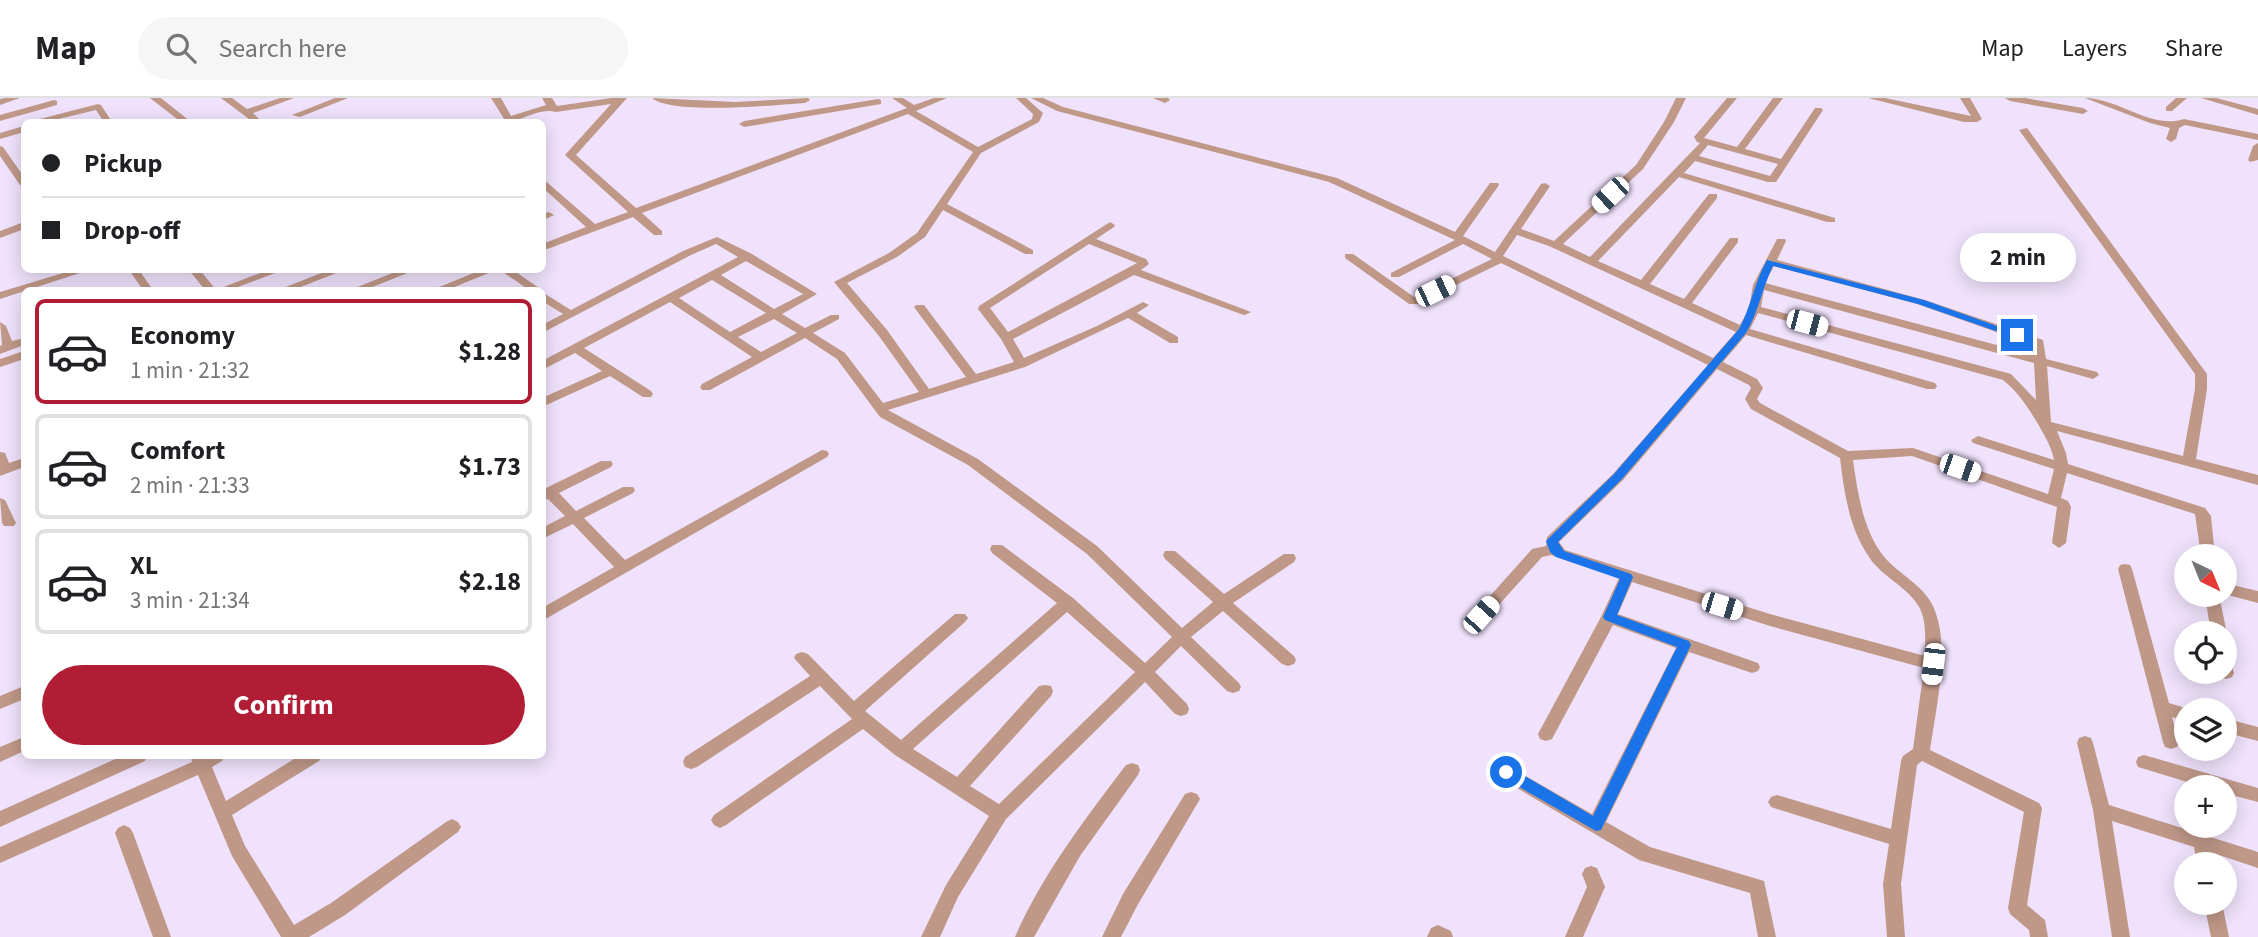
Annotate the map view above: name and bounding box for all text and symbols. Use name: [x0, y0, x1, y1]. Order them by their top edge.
search box: [138, 17, 628, 80]
text: Map: [35, 25, 96, 72]
icon: search: [162, 29, 200, 67]
text: Search here: [218, 30, 347, 67]
text: Map: [1981, 31, 2024, 66]
text: Layers: [2062, 31, 2127, 66]
text: Share: [2165, 31, 2223, 66]
text: Pickup: [84, 145, 162, 182]
car: [1588, 173, 1633, 217]
text: Drop-off: [84, 212, 180, 249]
callout: 2 min: [1959, 233, 2075, 282]
text: 2 min: [1990, 241, 2046, 274]
car: [1412, 272, 1459, 310]
car: [1784, 307, 1831, 339]
text: Economy: [130, 317, 235, 354]
route end: [2001, 319, 2033, 351]
icon: car: [46, 320, 109, 383]
text: $1.28: [458, 333, 521, 370]
text: 1 min · 21:32: [130, 354, 250, 387]
text: Comfort: [130, 432, 225, 469]
icon: car: [46, 435, 109, 498]
text: $1.73: [458, 448, 521, 485]
car: [1937, 451, 1984, 485]
text: 2 min · 21:33: [130, 469, 250, 502]
north arrow: [2174, 544, 2236, 607]
map controls: [2174, 544, 2237, 915]
text: XL: [130, 547, 158, 584]
icon: car: [46, 550, 109, 613]
text: $2.18: [458, 563, 521, 600]
text: 3 min · 21:34: [130, 584, 250, 617]
car: [1699, 590, 1746, 622]
car: [1460, 592, 1503, 638]
button: locate: [2174, 621, 2237, 684]
car: [1921, 642, 1946, 686]
button: Confirm: [42, 665, 525, 745]
button: layers: [2174, 698, 2237, 761]
route start: [1490, 756, 1522, 788]
button: +: [2174, 775, 2237, 838]
button: −: [2174, 852, 2237, 915]

